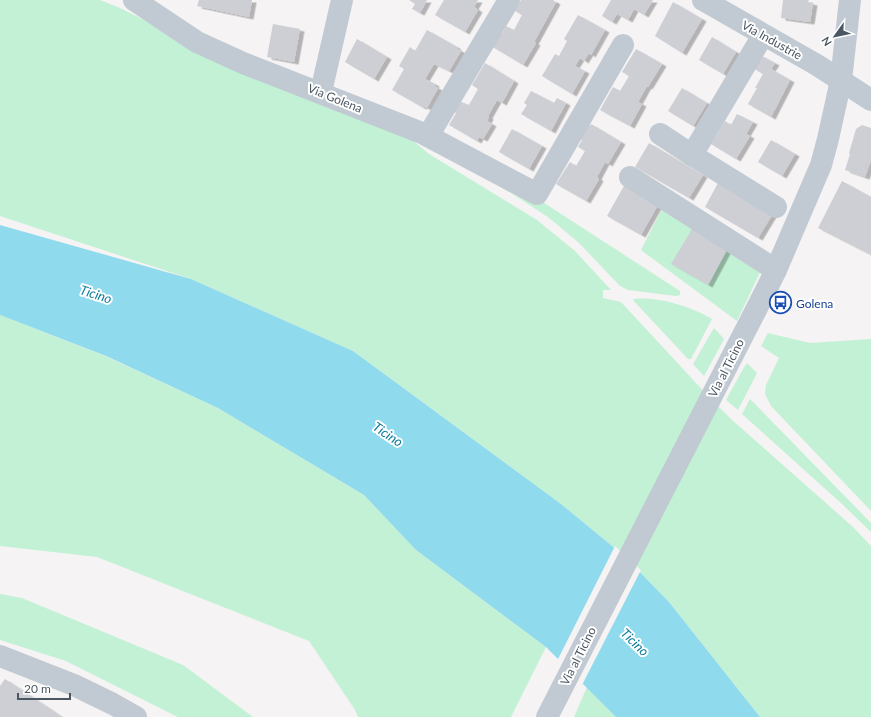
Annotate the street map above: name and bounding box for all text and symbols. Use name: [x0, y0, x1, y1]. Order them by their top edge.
north arrow: [815, 16, 855, 56]
street label: Via Industrie: [739, 17, 805, 63]
text: N: [818, 35, 834, 49]
street label: Via Golena: [306, 80, 364, 116]
water label: Ticino: [78, 281, 114, 307]
bus stop icon: Golena: [768, 290, 794, 316]
place label: Golena: [796, 296, 833, 311]
street label: Via al Ticino: [705, 336, 747, 400]
water label: Ticino: [370, 418, 406, 450]
street label: Via al Ticino: [557, 624, 599, 688]
water label: Ticino: [618, 625, 652, 659]
scale bar: [18, 675, 70, 701]
text: 20 m: [24, 681, 51, 696]

